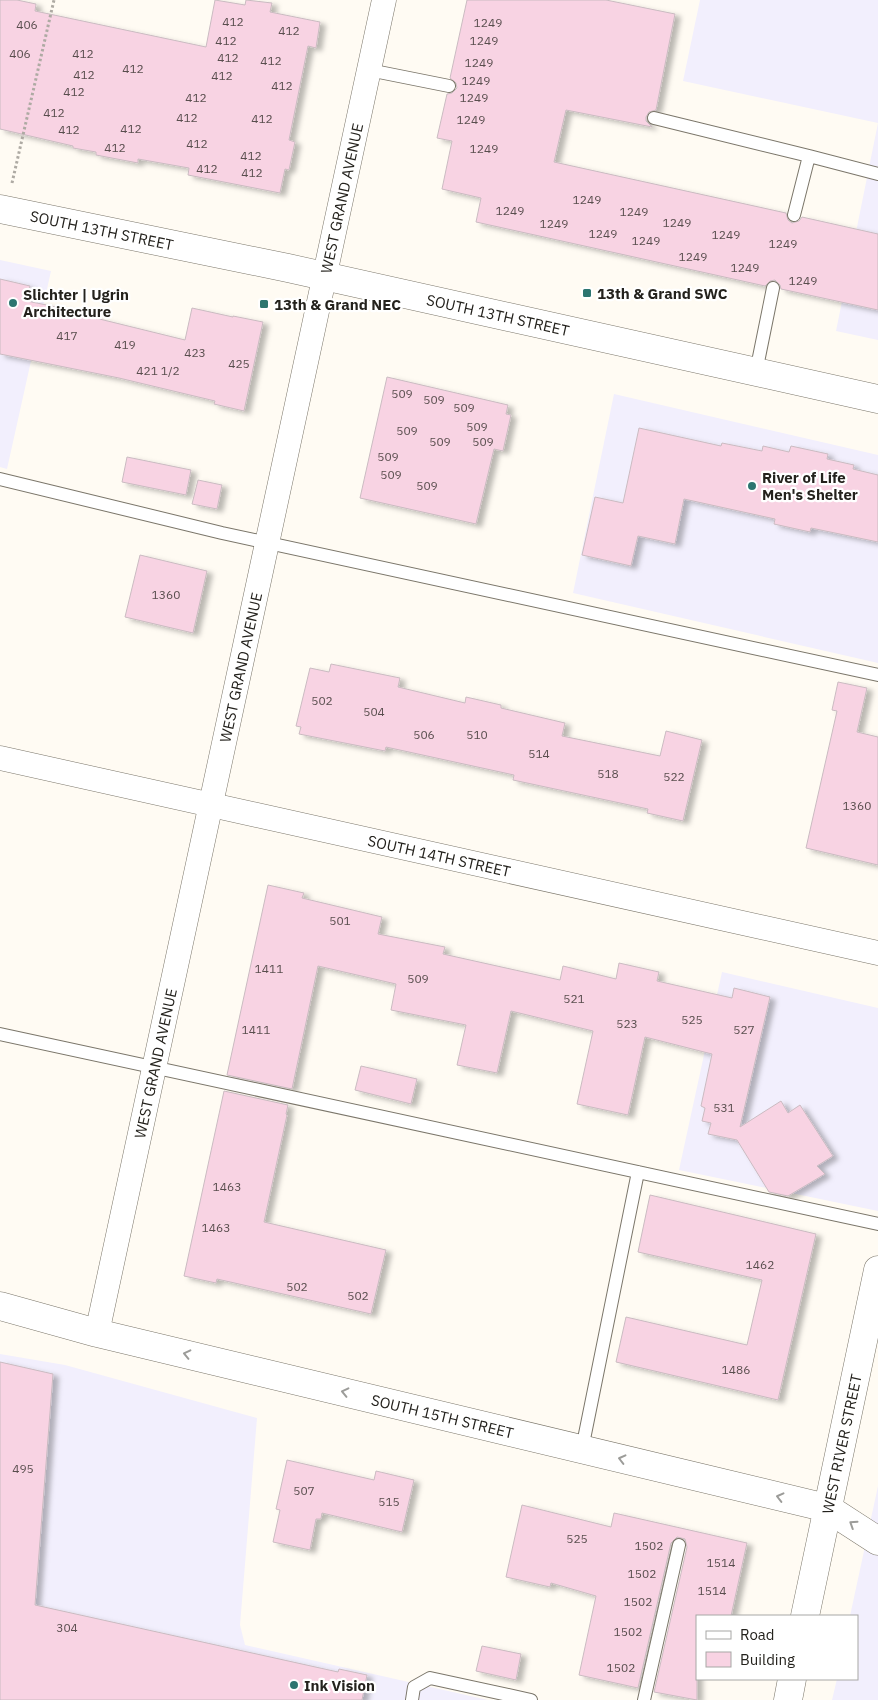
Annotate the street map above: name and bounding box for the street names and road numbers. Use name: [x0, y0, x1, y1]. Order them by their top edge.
street label: WEST GRAND AVENUE: [316, 121, 367, 275]
street label: SOUTH 13TH STREET: [29, 206, 176, 254]
street label: SOUTH 13TH STREET: [425, 290, 572, 340]
street label: WEST GRAND AVENUE: [215, 590, 266, 744]
street label: SOUTH 14TH STREET: [366, 830, 513, 881]
street label: WEST GRAND AVENUE: [130, 986, 180, 1140]
street label: WEST RIVER STREET: [817, 1372, 865, 1515]
street label: SOUTH 15TH STREET: [369, 1390, 516, 1442]

